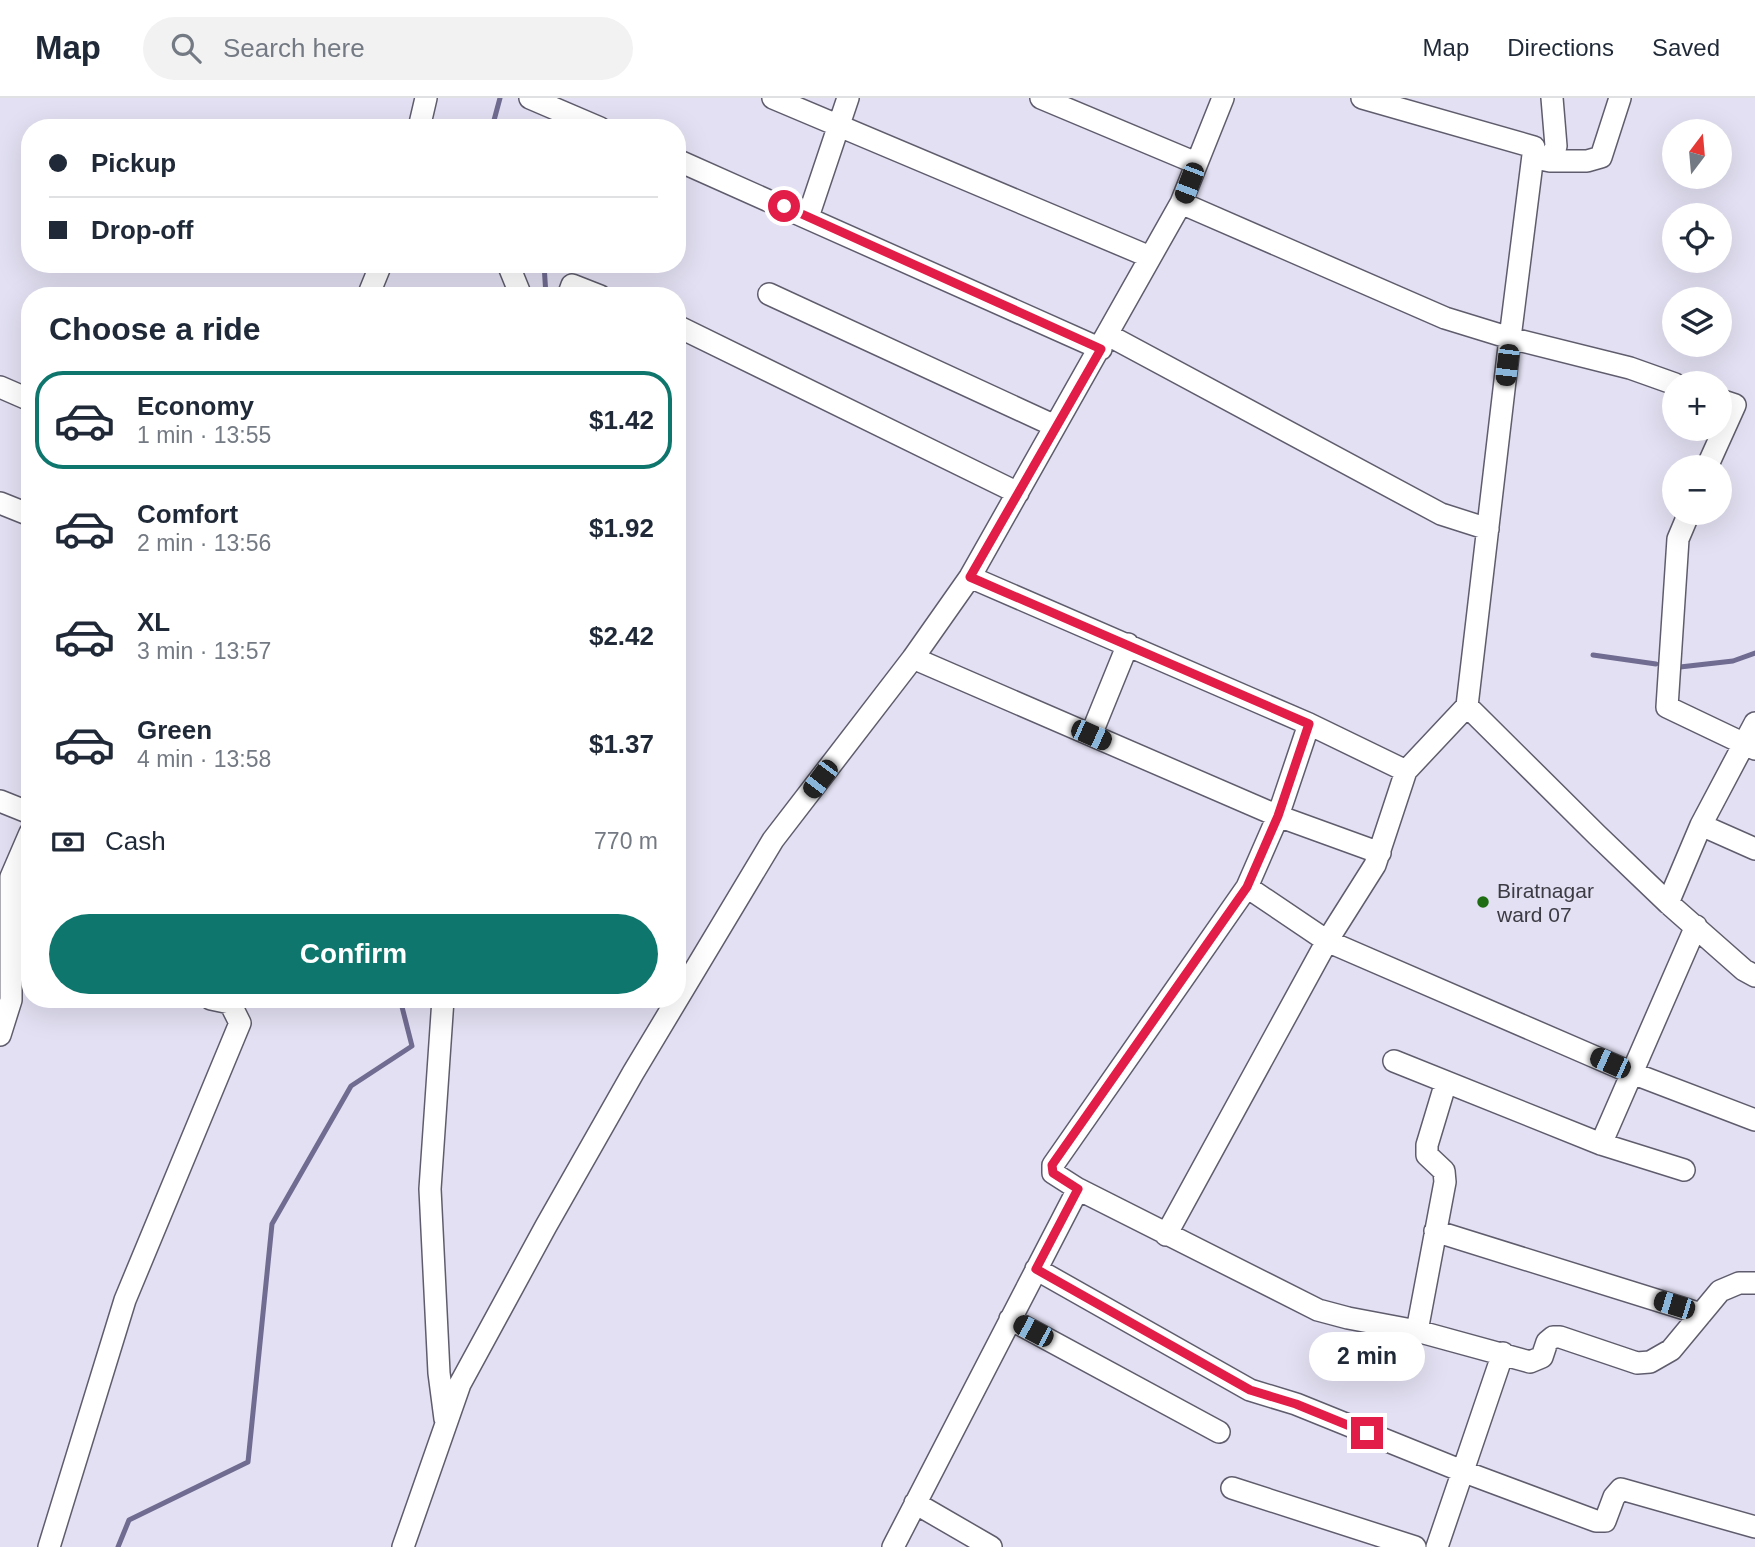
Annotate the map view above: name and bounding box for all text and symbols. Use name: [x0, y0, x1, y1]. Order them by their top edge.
search box: [143, 17, 633, 80]
text: Map: [35, 29, 101, 66]
icon: search: [167, 29, 205, 67]
text: Search here: [223, 33, 365, 63]
text: Map: [1423, 34, 1469, 61]
text: Directions: [1507, 34, 1614, 61]
text: Saved: [1652, 34, 1720, 61]
north arrow: [1662, 119, 1732, 189]
map controls: [1662, 119, 1732, 525]
text: Pickup: [91, 148, 176, 178]
car: [1172, 160, 1207, 206]
route start: [768, 190, 800, 222]
button: locate: [1662, 203, 1732, 273]
text: Drop-off: [91, 215, 194, 245]
button: layers: [1662, 287, 1732, 357]
text: Choose a ride: [49, 311, 261, 347]
car: [1495, 343, 1520, 387]
button: +: [1662, 371, 1732, 441]
icon: car: [53, 389, 116, 452]
text: Economy: [137, 391, 254, 421]
text: $1.42: [589, 405, 654, 435]
text: 1 min · 13:55: [137, 422, 271, 448]
button: −: [1662, 455, 1732, 525]
icon: car: [53, 497, 116, 560]
text: Comfort: [137, 499, 238, 529]
text: $1.92: [589, 513, 654, 543]
text: 2 min · 13:56: [137, 530, 271, 556]
icon: car: [53, 605, 116, 668]
text: XL: [137, 607, 170, 637]
text: $2.42: [589, 621, 654, 651]
text: 3 min · 13:57: [137, 638, 271, 664]
icon: car: [53, 713, 116, 776]
text: Green: [137, 715, 212, 745]
car: [1068, 717, 1115, 753]
text: $1.37: [589, 729, 654, 759]
text: 4 min · 13:58: [137, 746, 271, 772]
car: [799, 756, 842, 802]
icon: cash: [49, 823, 87, 861]
text: Cash: [105, 826, 166, 856]
text: 770 m: [594, 828, 658, 854]
place label: Biratnagar ward 07: [1496, 879, 1594, 926]
marker: Biratnagar ward 07: [1475, 894, 1491, 910]
button: Confirm: [49, 914, 658, 994]
car: [1587, 1045, 1634, 1081]
car: [1651, 1289, 1698, 1321]
car: [1010, 1312, 1057, 1350]
callout: 2 min: [1309, 1332, 1425, 1380]
text: 2 min: [1337, 1343, 1397, 1369]
route end: [1351, 1417, 1383, 1449]

